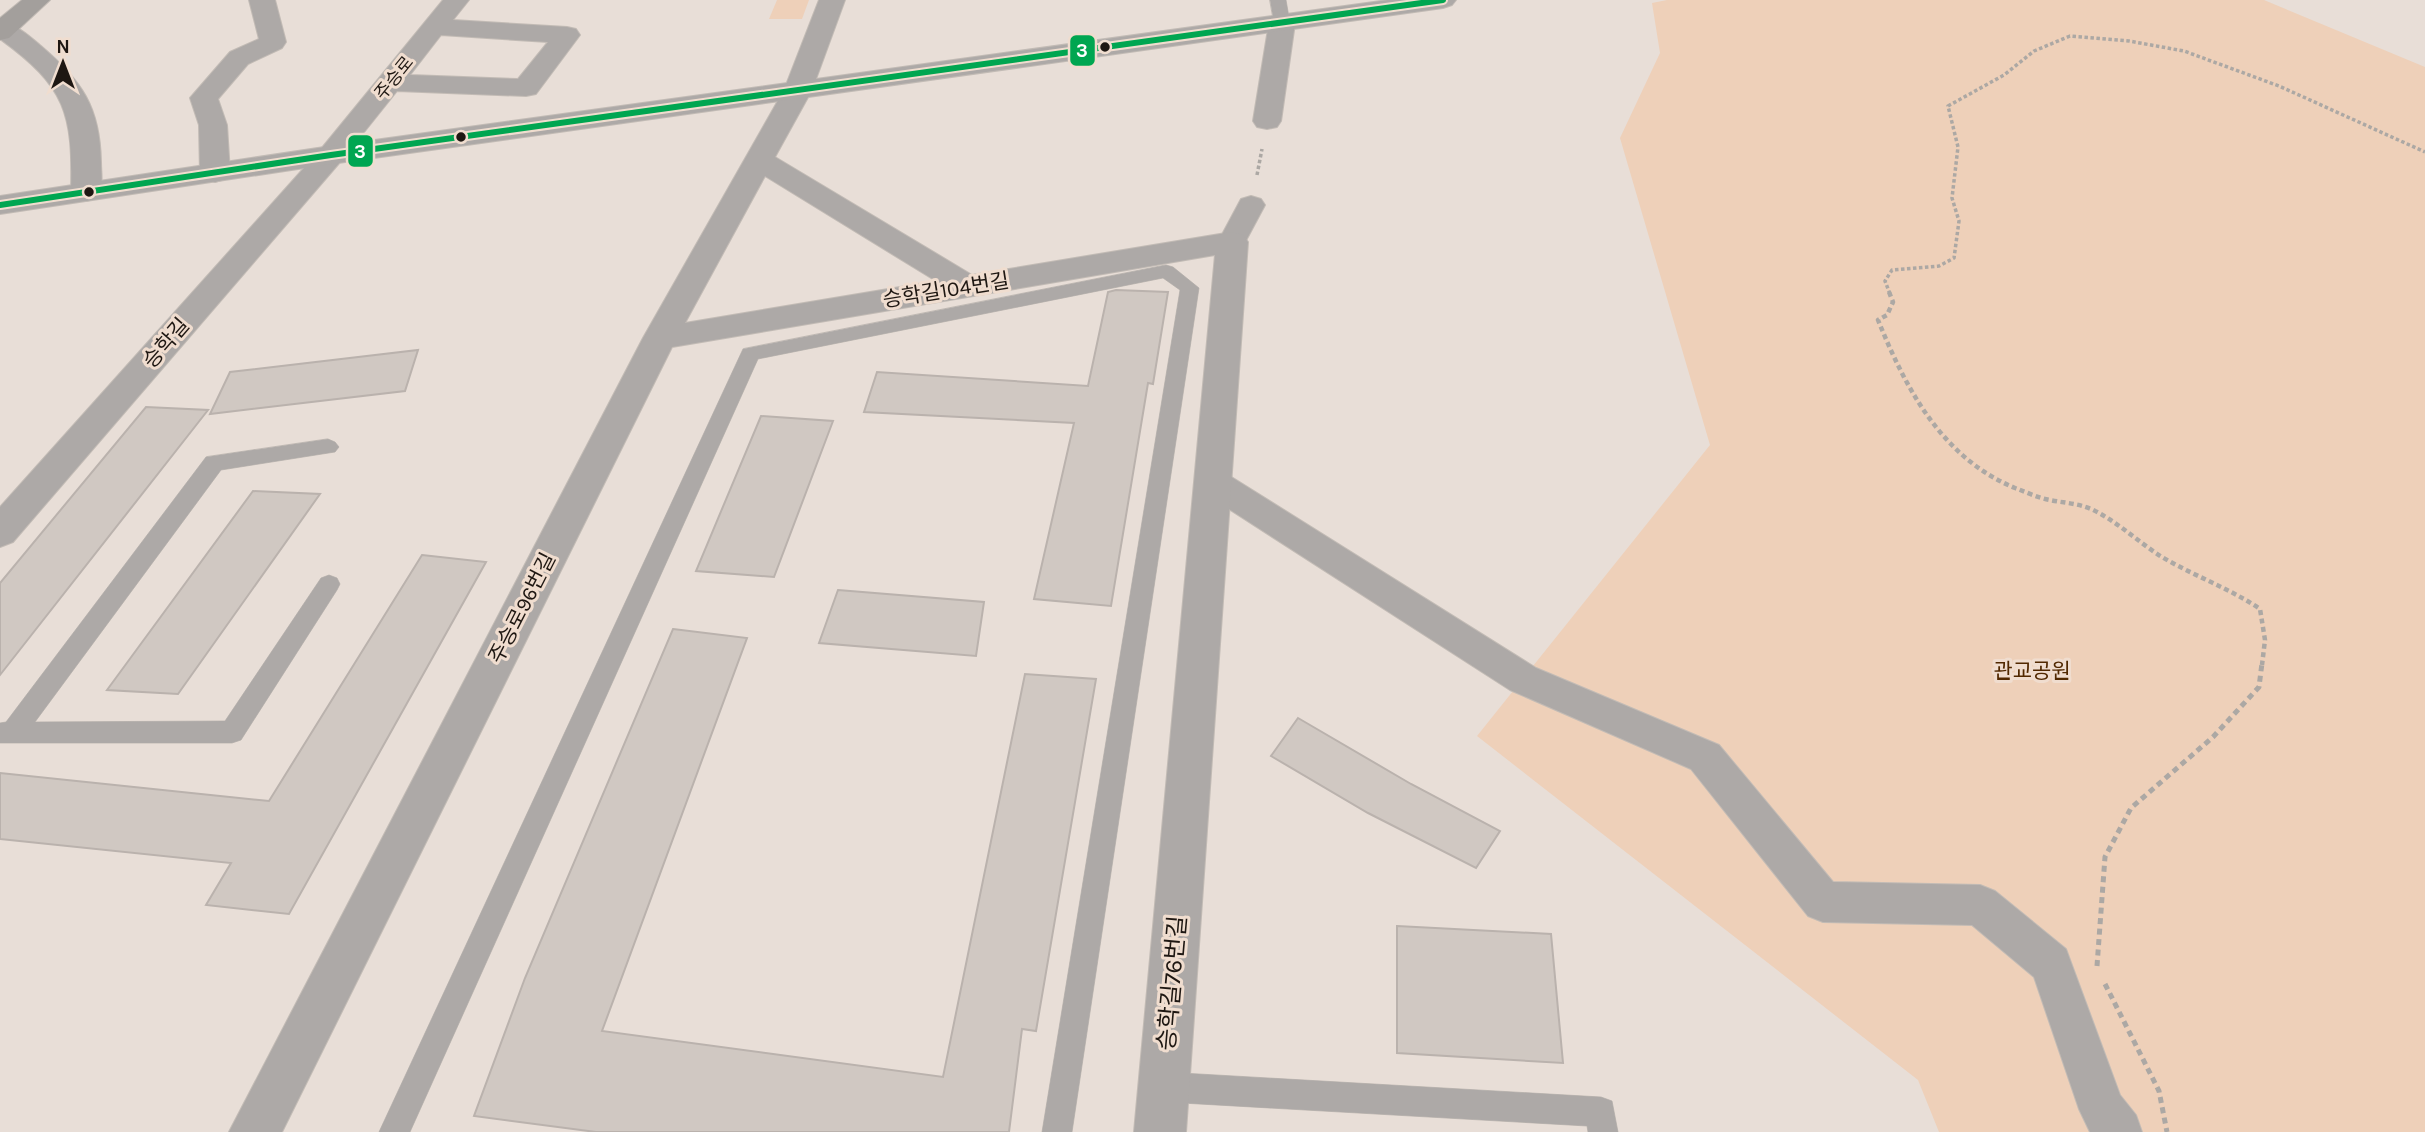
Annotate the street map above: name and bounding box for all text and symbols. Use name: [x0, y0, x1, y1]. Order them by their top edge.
north arrow: [28, 28, 98, 98]
line badge: 3: [1069, 34, 1096, 67]
text: N: [56, 36, 70, 58]
text: 3: [1076, 40, 1088, 62]
unlabelled marker: [1098, 40, 1112, 54]
street label: 주승로: [370, 52, 418, 104]
unlabelled marker: [454, 130, 468, 144]
line badge: 3: [347, 134, 374, 168]
text: 3: [354, 141, 366, 163]
unlabelled marker: [82, 185, 96, 199]
street label: 승학길104번길: [881, 268, 1011, 312]
street label: 승학길: [138, 313, 194, 373]
street label: 주승로96번길: [484, 549, 560, 667]
park label: 관교공원: [1993, 659, 2071, 683]
street label: 승학길76번길: [1152, 914, 1192, 1052]

